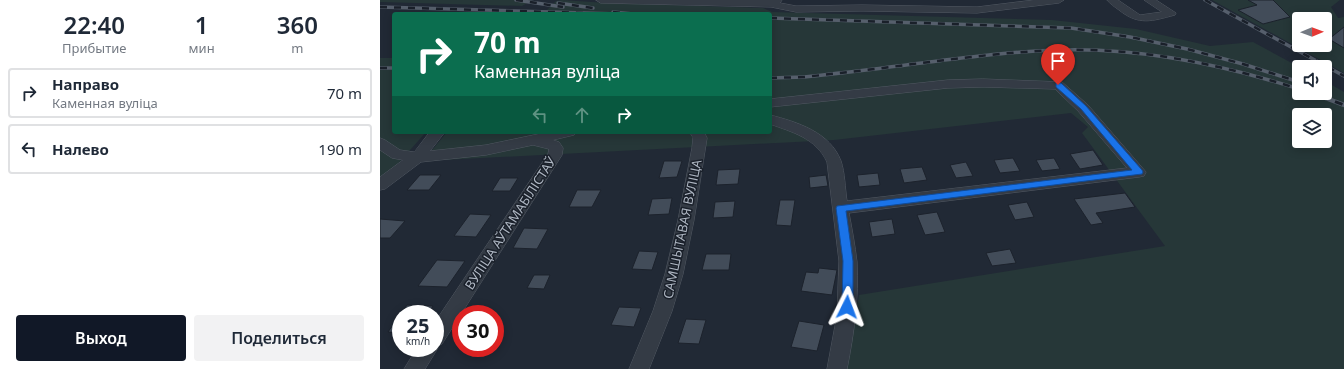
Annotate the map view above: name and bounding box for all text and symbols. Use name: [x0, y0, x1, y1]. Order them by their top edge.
text: 22:40: [64, 8, 125, 41]
text: 1: [195, 8, 208, 41]
text: 360: [277, 8, 318, 41]
north arrow: [1292, 12, 1332, 52]
map controls: [1292, 12, 1332, 148]
text: 70 m: [474, 23, 541, 61]
icon: right: [408, 28, 460, 80]
text: Прибытие: [62, 39, 127, 57]
text: мин: [189, 39, 215, 57]
text: m: [291, 39, 303, 57]
pin: [1041, 44, 1075, 85]
icon: arrive: [1047, 50, 1069, 72]
text: Каменная вуліца: [474, 59, 620, 83]
button: sound: [1292, 60, 1332, 100]
text: Направо: [52, 74, 119, 94]
icon: right: [18, 82, 40, 104]
text: 70 m: [327, 83, 362, 103]
text: Каменная вуліца: [52, 94, 158, 112]
icon: left: [529, 104, 551, 126]
icon: ahead: [571, 104, 593, 126]
icon: right: [613, 104, 635, 126]
button: layers: [1292, 108, 1332, 148]
icon: left: [18, 138, 40, 160]
text: Налево: [52, 139, 109, 159]
text: 190 m: [318, 139, 362, 159]
street label: ВУЛІЦА АЎТАМАБІЛІСТАЎ: [460, 152, 560, 293]
street label: САМШЫТАВАЯ ВУЛІЦА: [658, 157, 706, 300]
position arrow: [826, 286, 868, 328]
speed limit sign: 30: [452, 305, 504, 357]
text: 25: [407, 312, 429, 339]
button: Выход: [16, 315, 186, 361]
button: Поделиться: [194, 315, 364, 361]
text: km/h: [406, 334, 430, 348]

